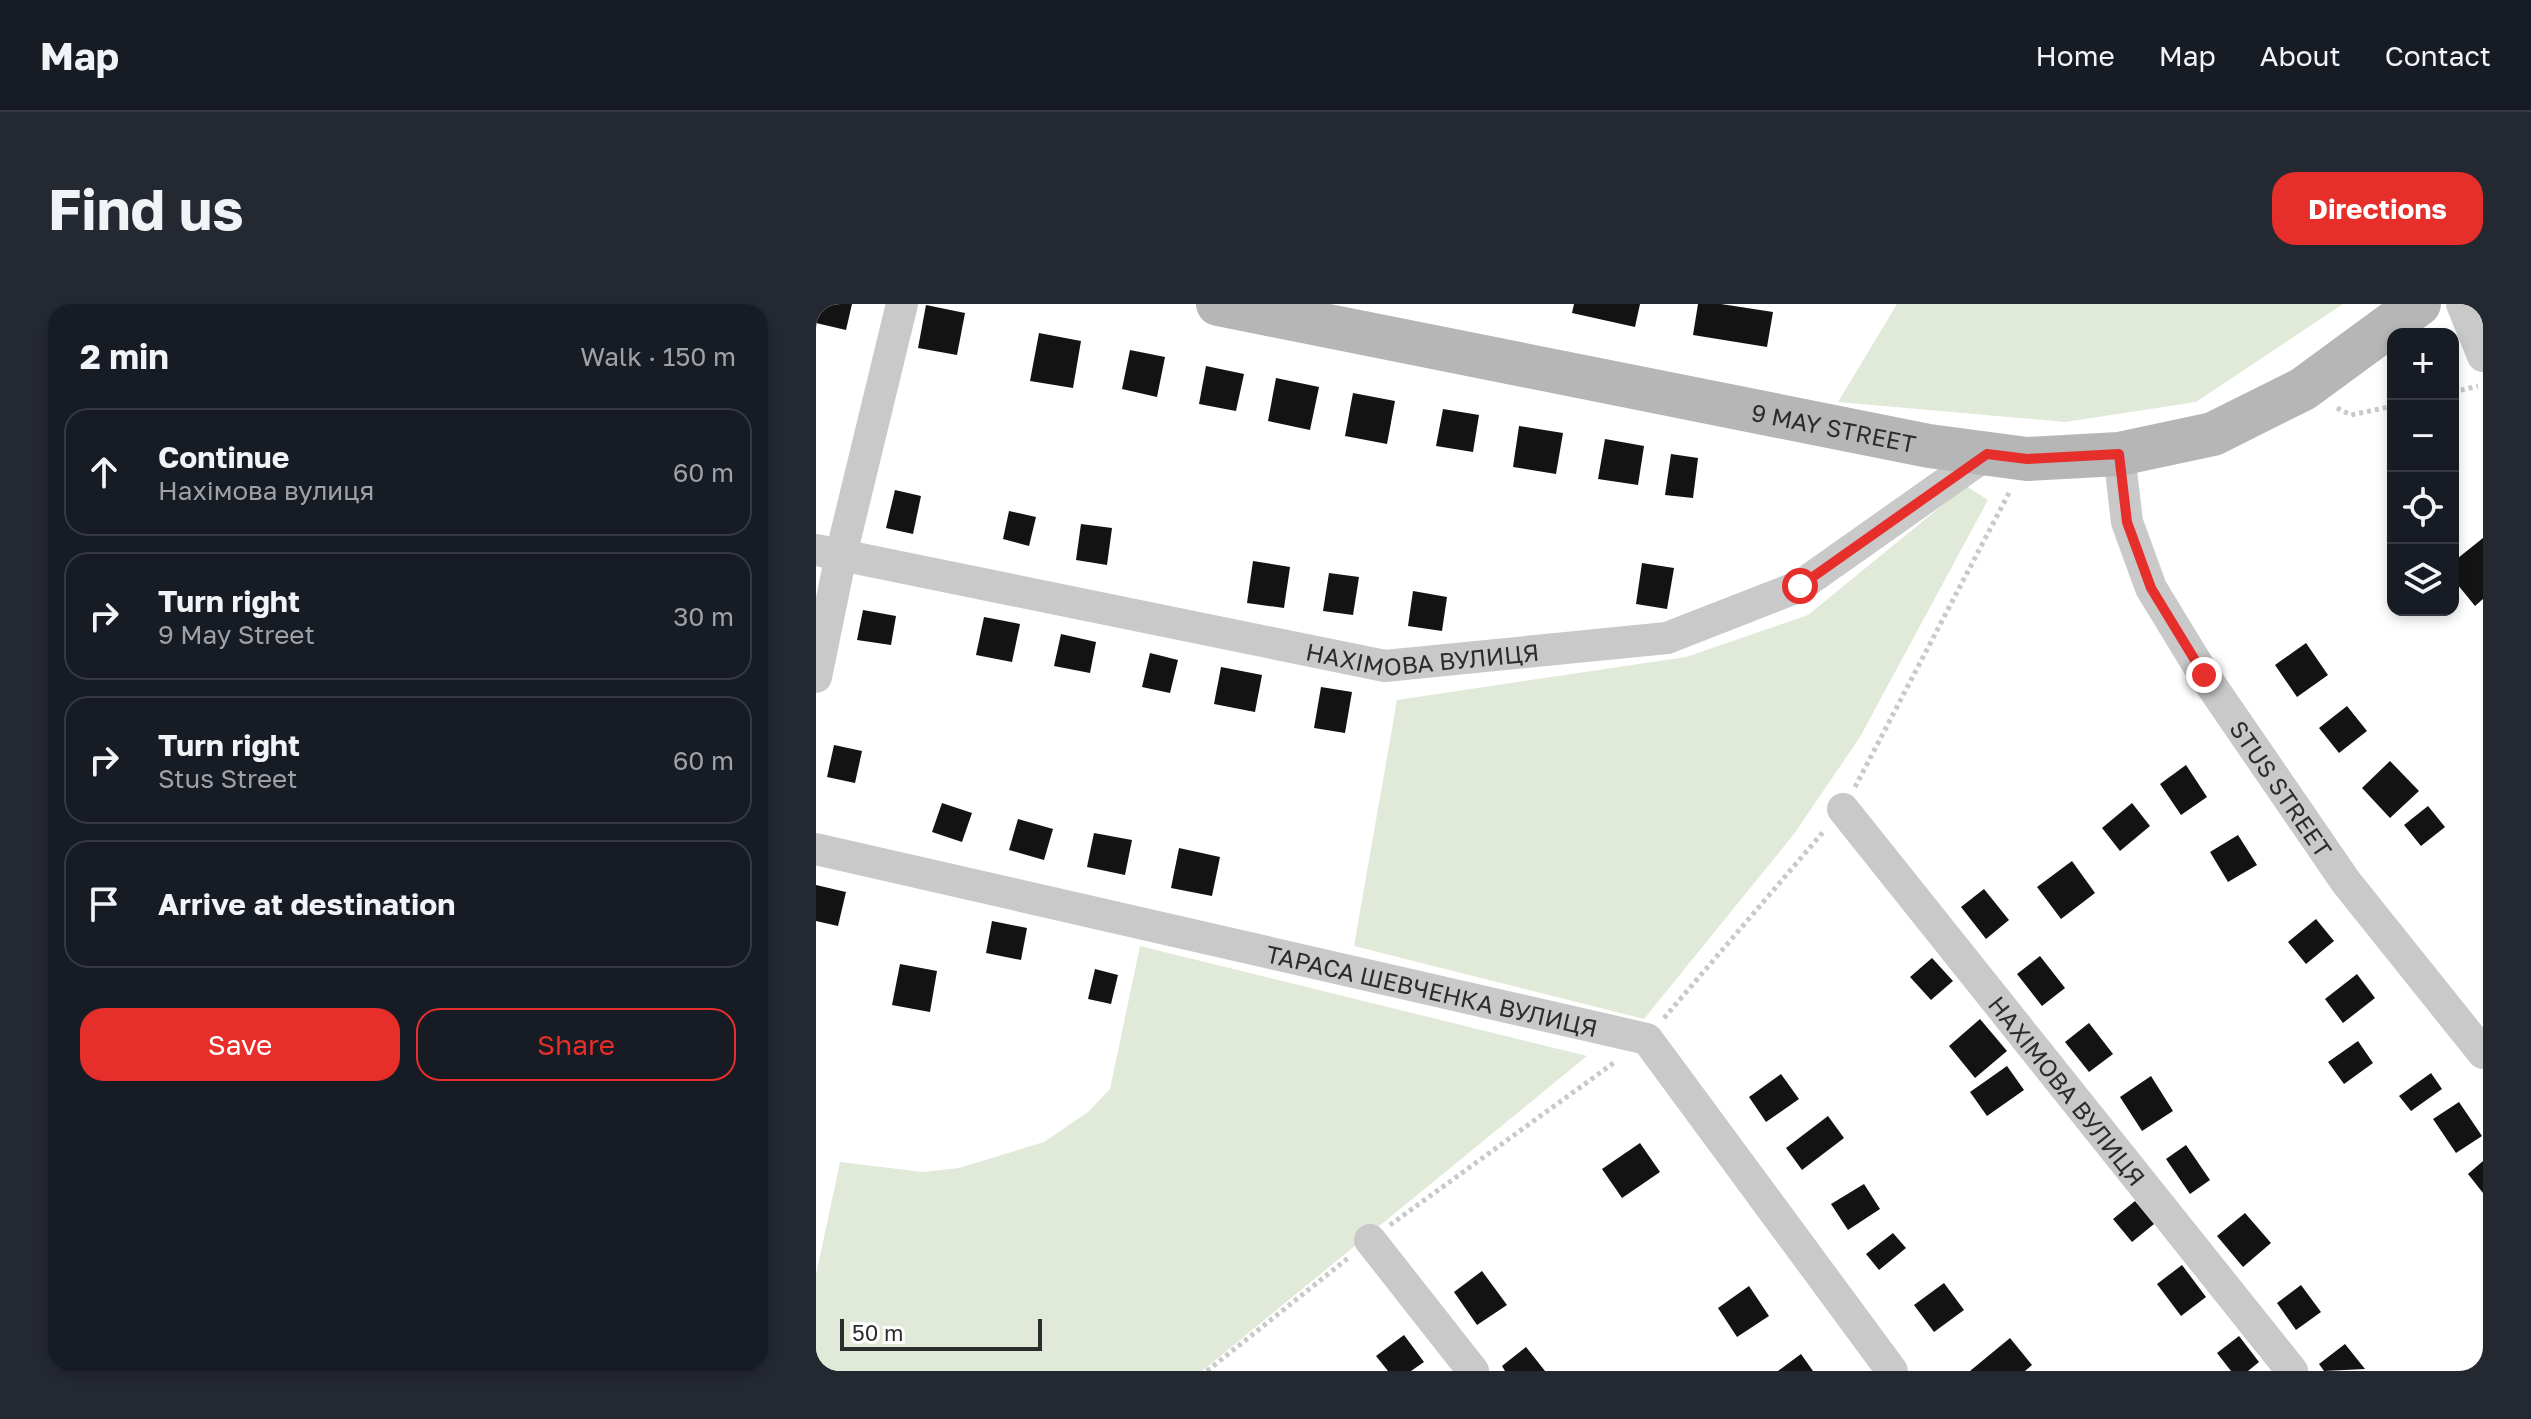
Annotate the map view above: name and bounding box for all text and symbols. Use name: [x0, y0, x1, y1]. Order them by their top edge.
text: Map: [40, 33, 119, 78]
text: Home: [2036, 39, 2115, 72]
text: Map: [2159, 39, 2216, 72]
text: About: [2260, 39, 2341, 72]
text: Contact: [2385, 39, 2491, 72]
button: Directions: [2272, 172, 2483, 245]
text: Find us: [48, 175, 244, 242]
map controls: [2387, 328, 2459, 616]
button: +: [2387, 328, 2459, 400]
text: 2 min: [80, 336, 169, 376]
text: Walk · 150 m: [580, 341, 736, 372]
street label: 9 MAY STREET: [1749, 396, 1919, 458]
button: −: [2387, 400, 2459, 472]
text: Continue: [158, 439, 289, 475]
icon: ahead: [82, 450, 126, 494]
text: 60 m: [673, 457, 734, 488]
button: locate: [2387, 472, 2459, 544]
text: Нахімова вулиця: [158, 475, 374, 506]
button: layers: [2387, 544, 2459, 616]
route start: [1782, 568, 1818, 604]
text: Turn right: [158, 583, 300, 619]
icon: right: [82, 594, 126, 638]
text: 30 m: [673, 601, 734, 632]
text: 9 May Street: [158, 619, 315, 650]
street label: НАХІМОВА ВУЛИЦЯ: [1304, 636, 1540, 681]
route end: [2186, 657, 2222, 693]
street label: STUS STREET: [2225, 714, 2339, 862]
text: Turn right: [158, 727, 300, 763]
icon: right: [82, 738, 126, 782]
text: 60 m: [673, 745, 734, 776]
text: Stus Street: [158, 763, 298, 794]
icon: arrive: [82, 882, 126, 926]
text: Arrive at destination: [158, 886, 455, 922]
street label: ТАРАСА ШЕВЧЕНКА ВУЛИЦЯ: [1264, 938, 1601, 1042]
street label: НАХІМОВА ВУЛИЦЯ: [1983, 990, 2152, 1191]
button: Save: [80, 1008, 400, 1081]
button: Share: [416, 1008, 736, 1081]
scale bar: [840, 1315, 1042, 1351]
text: 50 m: [852, 1319, 903, 1346]

